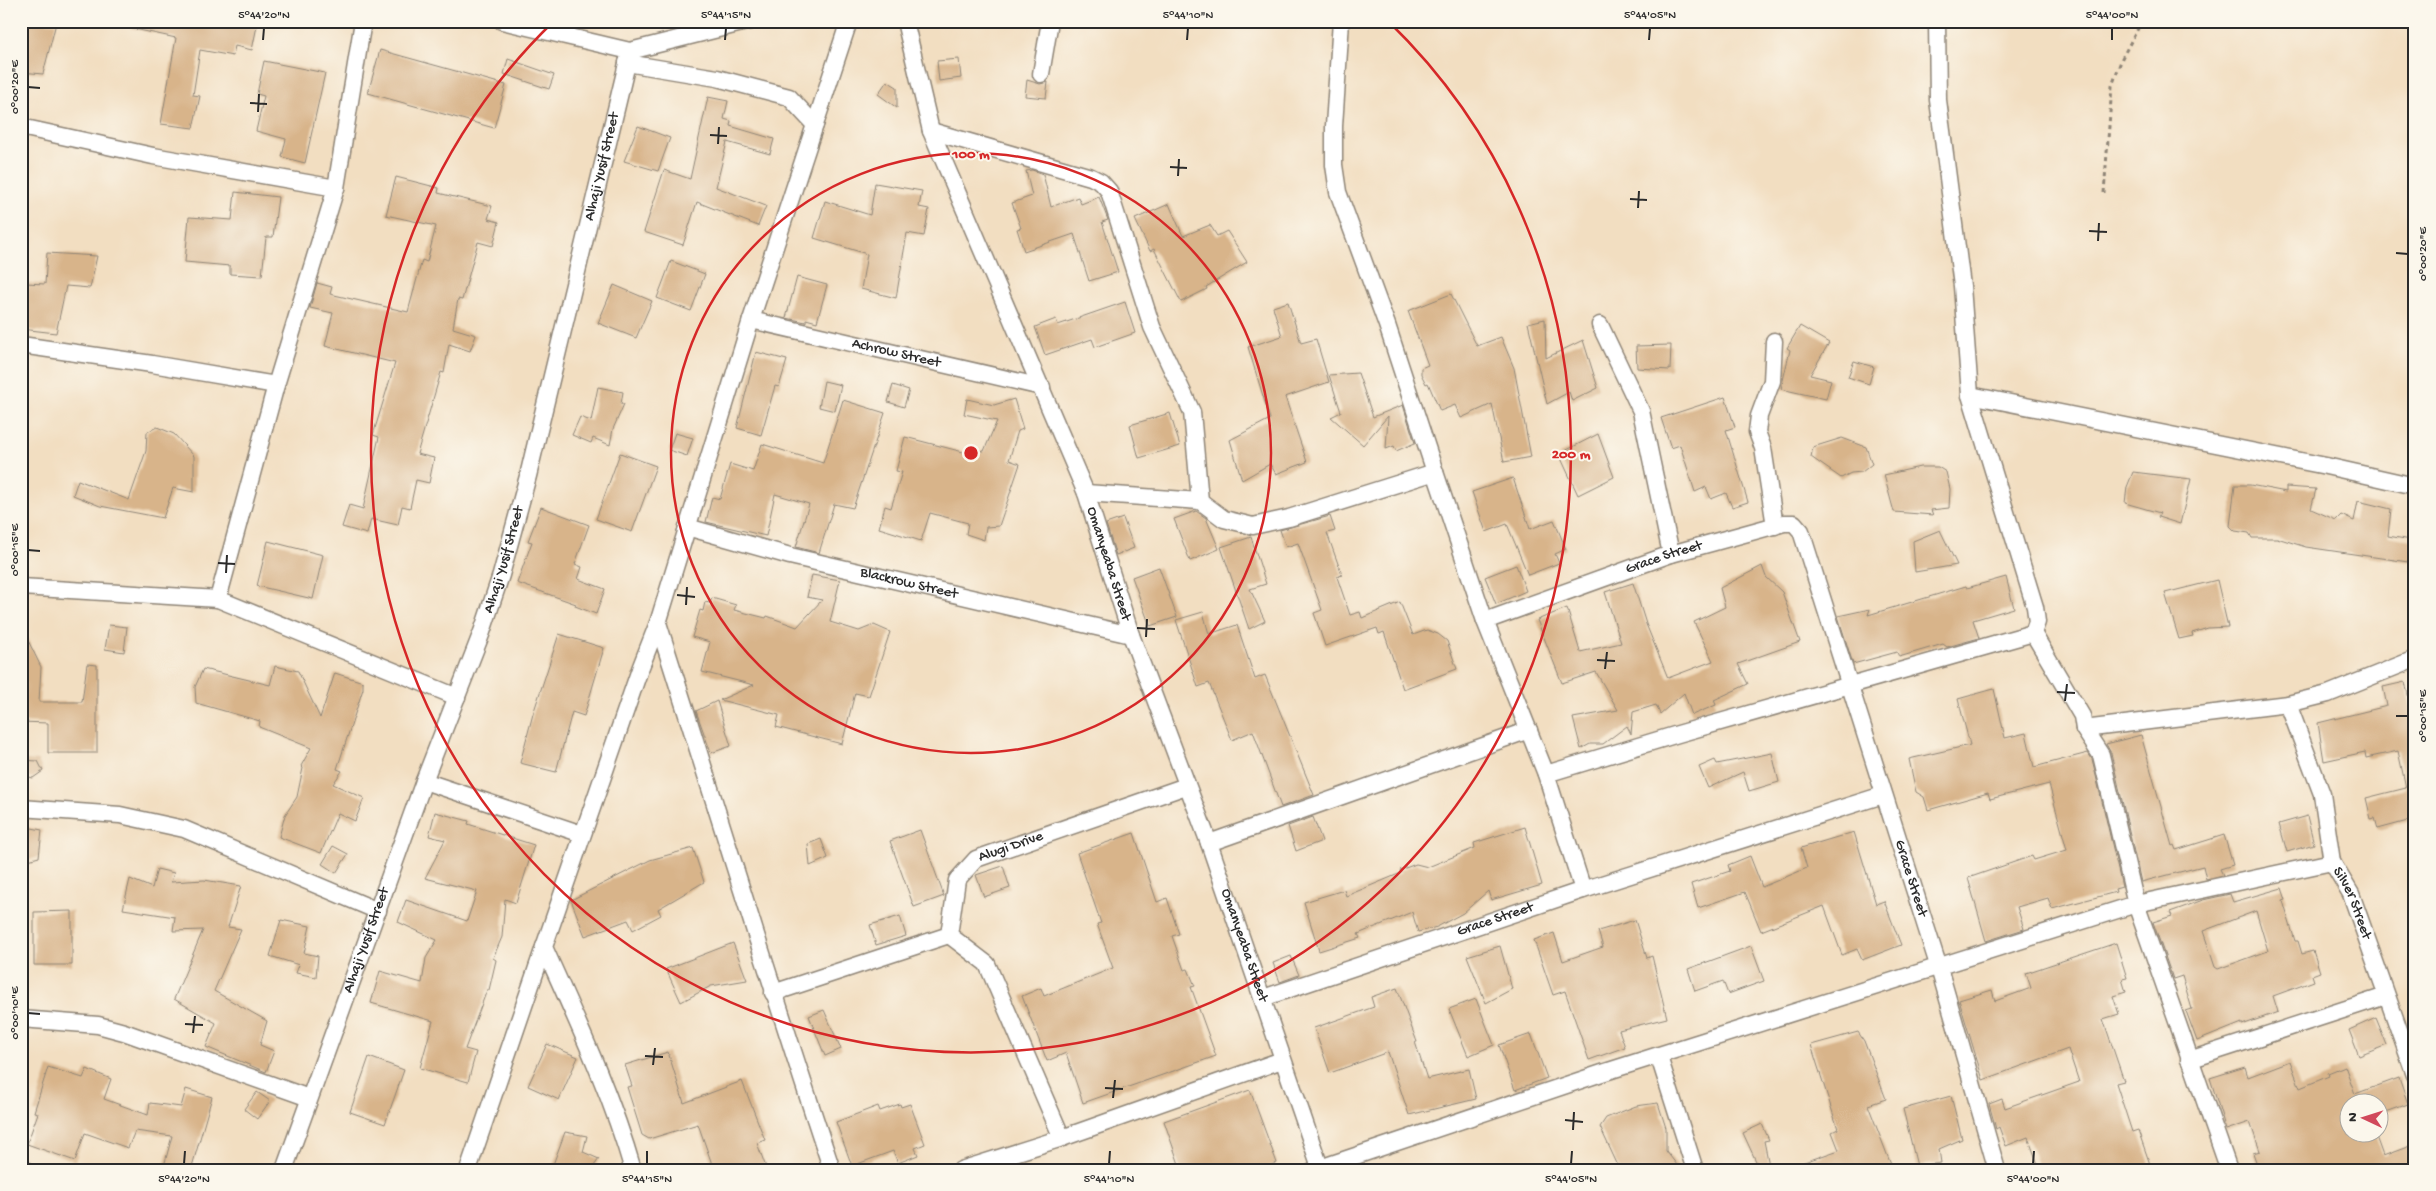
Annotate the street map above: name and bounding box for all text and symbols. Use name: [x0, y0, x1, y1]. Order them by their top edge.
text: 5°44'20"N: [238, 9, 290, 23]
text: 5°44'15"N: [701, 9, 751, 23]
text: 5°44'10"N: [1163, 9, 1213, 23]
text: 5°44'05"N: [1624, 9, 1676, 23]
text: 5°44'00"N: [2086, 9, 2138, 23]
text: 0°00'20"E: [9, 59, 23, 114]
street label: Alhaji Yusif Street: [581, 109, 624, 223]
text: 100 m: [951, 146, 990, 164]
text: 0°00'20"E: [2417, 226, 2431, 281]
street label: Achrow Street: [850, 335, 944, 373]
centre of rings: [962, 444, 980, 462]
text: 200 m: [1552, 446, 1591, 464]
street label: Alhaji Yusif Street: [480, 502, 529, 616]
street label: Omanyeaba Street: [1082, 505, 1135, 625]
text: 0°00'15"E: [9, 523, 23, 576]
street label: Grace Street: [1623, 536, 1706, 579]
street label: Blackrow Street: [857, 563, 961, 604]
text: 0°00'15"E: [2417, 689, 2431, 742]
street label: Alugi Drive: [976, 827, 1046, 866]
street label: Grace Street: [1890, 838, 1932, 921]
street label: Silver Street: [2328, 864, 2376, 943]
street label: Alhaji Yusif Street: [339, 883, 394, 996]
street label: Omanyeaba Street: [1216, 886, 1272, 1006]
street label: Grace Street: [1455, 898, 1537, 941]
text: 0°00'10"E: [9, 986, 23, 1040]
north arrow: [2338, 1094, 2388, 1144]
text: N: [2345, 1112, 2362, 1122]
text: 5°44'20"N: [158, 1173, 210, 1187]
text: 5°44'15"N: [622, 1173, 672, 1187]
text: 5°44'10"N: [1084, 1173, 1134, 1187]
text: 5°44'05"N: [1545, 1173, 1597, 1187]
text: 5°44'00"N: [2007, 1173, 2059, 1187]

